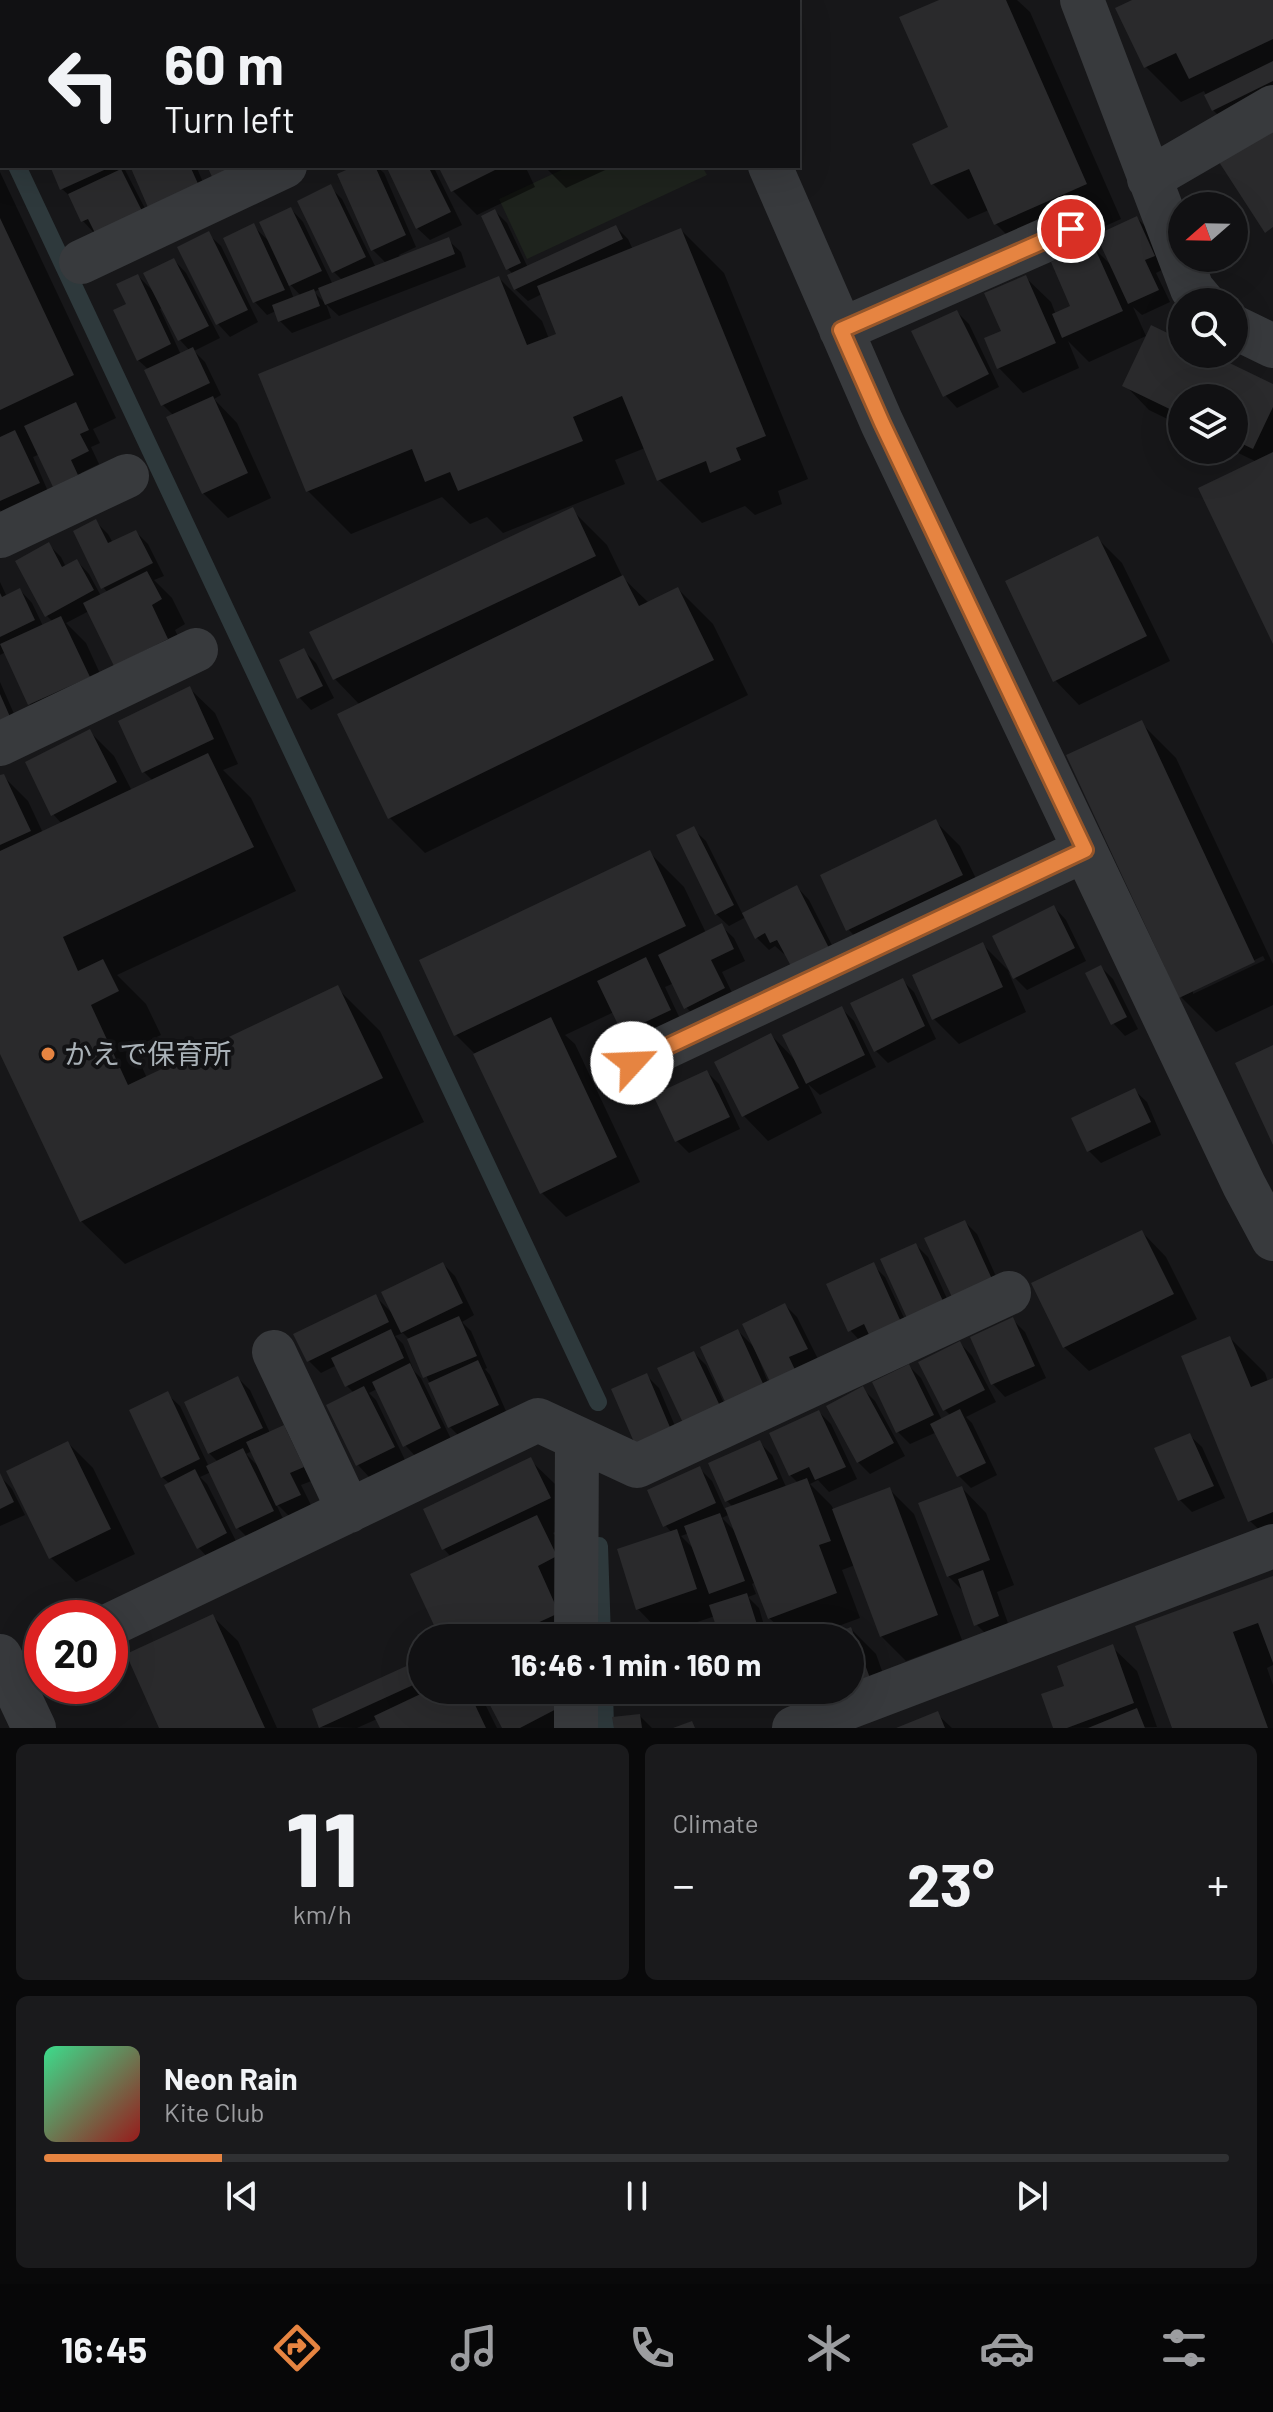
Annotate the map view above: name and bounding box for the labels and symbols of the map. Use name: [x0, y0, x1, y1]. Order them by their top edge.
north arrow: [1168, 192, 1248, 272]
pin: [1037, 195, 1105, 263]
position arrow: [590, 1021, 674, 1105]
place label: かえで保育所: [64, 1036, 231, 1070]
marker: かえで保育所: [39, 1045, 57, 1063]
speed limit sign: 20: [24, 1600, 128, 1704]

